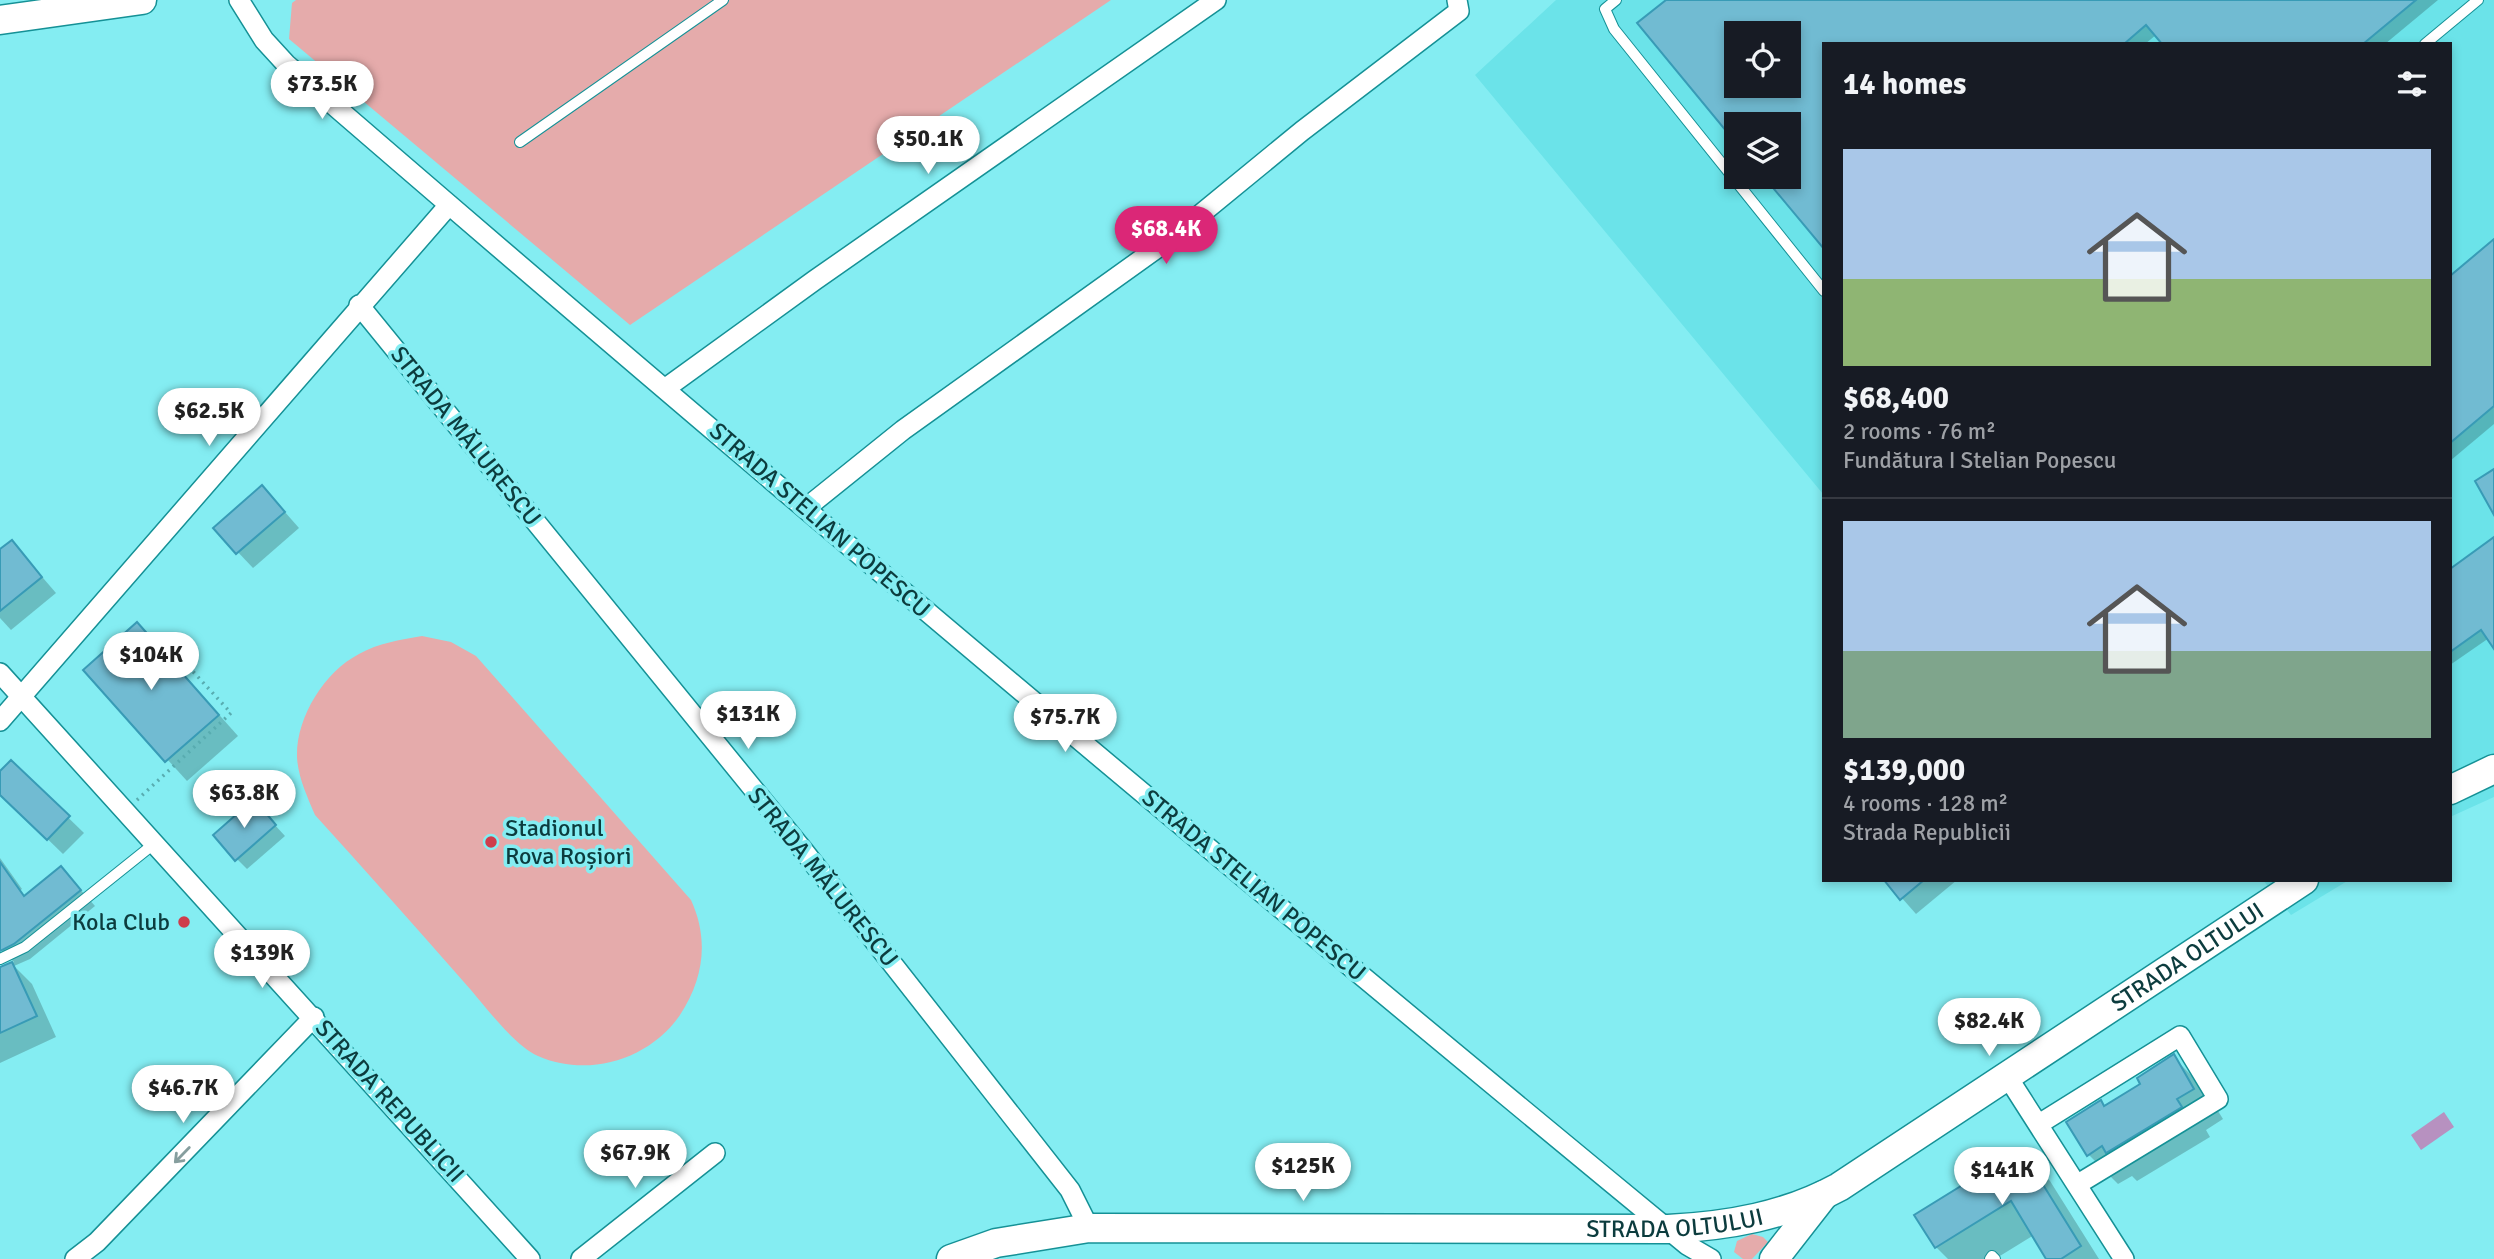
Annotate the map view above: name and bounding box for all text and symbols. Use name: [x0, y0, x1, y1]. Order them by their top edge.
map controls: [1724, 21, 1801, 189]
button: locate: [1724, 21, 1801, 98]
pin: $73.5K: [265, 61, 379, 121]
icon: filters: [2393, 65, 2431, 103]
text: 14 homes: [1843, 66, 1966, 103]
text: $73.5K: [287, 69, 357, 98]
button: layers: [1724, 112, 1801, 189]
pin: $50.1K: [871, 116, 985, 176]
text: $50.1K: [893, 124, 963, 153]
icon: home: [2074, 194, 2200, 320]
pin: $68.4K: [1109, 206, 1223, 266]
text: $68.4K: [1131, 214, 1201, 243]
street label: STRADA MĂLURESCU: [384, 340, 548, 532]
text: $68,400: [1843, 380, 1949, 417]
pin: $62.5K: [152, 388, 266, 448]
text: $62.5K: [174, 396, 244, 425]
street label: STRADA STELIAN POPESCU: [703, 416, 937, 624]
text: 2 rooms · 76 m²: [1843, 417, 1996, 446]
text: Fundătura I Stelian Popescu: [1843, 446, 2116, 475]
icon: home: [2074, 566, 2200, 692]
pin: $104K: [102, 632, 200, 692]
text: $104K: [119, 640, 183, 669]
pin: $131K: [699, 692, 797, 751]
pin: $75.7K: [1008, 694, 1122, 754]
text: $131K: [716, 699, 780, 728]
text: $75.7K: [1030, 702, 1100, 731]
text: $139,000: [1843, 752, 1965, 789]
pin: $63.8K: [187, 770, 301, 830]
text: $63.8K: [209, 778, 279, 807]
street label: STRADA MĂLURESCU: [741, 781, 905, 973]
street label: STRADA STELIAN POPESCU: [1136, 783, 1372, 987]
text: 4 rooms · 128 m²: [1843, 789, 2008, 818]
place label: Stadionul Rova Roșiori: [505, 813, 632, 871]
text: Strada Republicii: [1843, 818, 2011, 847]
marker: Stadionul Rova Roșiori: [483, 834, 499, 850]
street label: STRADA OLTULUI: [2105, 896, 2270, 1018]
place label: Kola Club: [72, 907, 170, 937]
marker: Kola Club: [176, 914, 192, 930]
pin: $139K: [213, 930, 311, 990]
text: $139K: [230, 938, 294, 967]
pin: $82.4K: [1932, 998, 2046, 1058]
text: $82.4K: [1954, 1006, 2024, 1035]
street label: STRADA REPUBLICII: [309, 1013, 471, 1189]
pin: $46.7K: [126, 1066, 240, 1125]
text: $46.7K: [148, 1073, 218, 1102]
pin: $67.9K: [578, 1130, 692, 1190]
text: $67.9K: [600, 1138, 670, 1167]
pin: $125K: [1254, 1144, 1352, 1203]
one-way arrow: [174, 1146, 191, 1163]
pin: $141K: [1953, 1148, 2051, 1207]
text: $125K: [1271, 1151, 1335, 1180]
text: $141K: [1970, 1155, 2034, 1184]
street label: STRADA OLTULUI: [1586, 1202, 1766, 1244]

